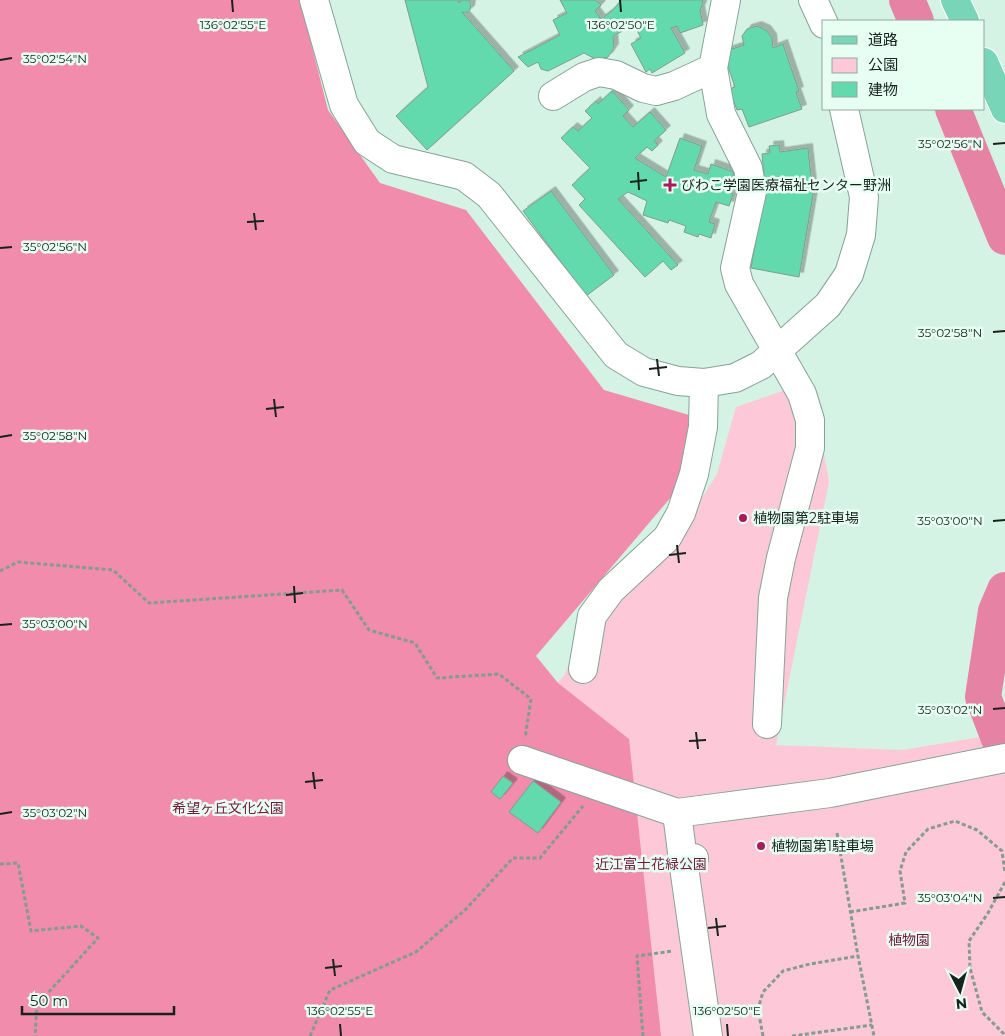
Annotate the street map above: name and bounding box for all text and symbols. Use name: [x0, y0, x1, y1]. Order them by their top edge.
text: 136°02'55"E: [200, 17, 266, 32]
text: 136°02'50"E: [587, 17, 655, 32]
legend: [822, 20, 985, 110]
text: 道路: [868, 30, 898, 49]
text: 35°02'54"N: [23, 51, 87, 66]
text: 公園: [868, 55, 898, 74]
text: 建物: [868, 80, 898, 99]
text: 35°02'56"N: [918, 136, 982, 151]
place label: びわこ学園医療福祉センター野洲: [681, 176, 891, 194]
marker: びわこ学園医療福祉センター野洲: [663, 178, 677, 192]
text: 35°02'56"N: [23, 239, 87, 254]
text: 35°02'58"N: [918, 325, 982, 340]
text: 35°02'58"N: [23, 428, 87, 443]
place label: 植物園第2駐車場: [753, 509, 859, 527]
marker: 植物園第2駐車場: [737, 512, 749, 524]
text: 35°03'00"N: [917, 513, 983, 528]
text: 35°03'00"N: [22, 616, 88, 631]
text: 35°03'02"N: [918, 702, 982, 717]
park label: 希望ヶ丘文化公園: [172, 799, 284, 817]
text: 35°03'02"N: [23, 805, 87, 820]
place label: 植物園第1駐車場: [771, 837, 874, 855]
marker: 植物園第1駐車場: [755, 840, 767, 852]
park label: 近江富士花緑公園: [595, 855, 707, 873]
text: 35°03'04"N: [917, 890, 983, 905]
park label: 植物園: [888, 931, 930, 949]
north arrow: [935, 966, 985, 1016]
scale bar: [22, 984, 175, 1016]
text: 50 m: [30, 991, 68, 1010]
text: N: [955, 994, 968, 1013]
text: 136°02'55"E: [307, 1003, 373, 1018]
text: 136°02'50"E: [693, 1003, 761, 1018]

